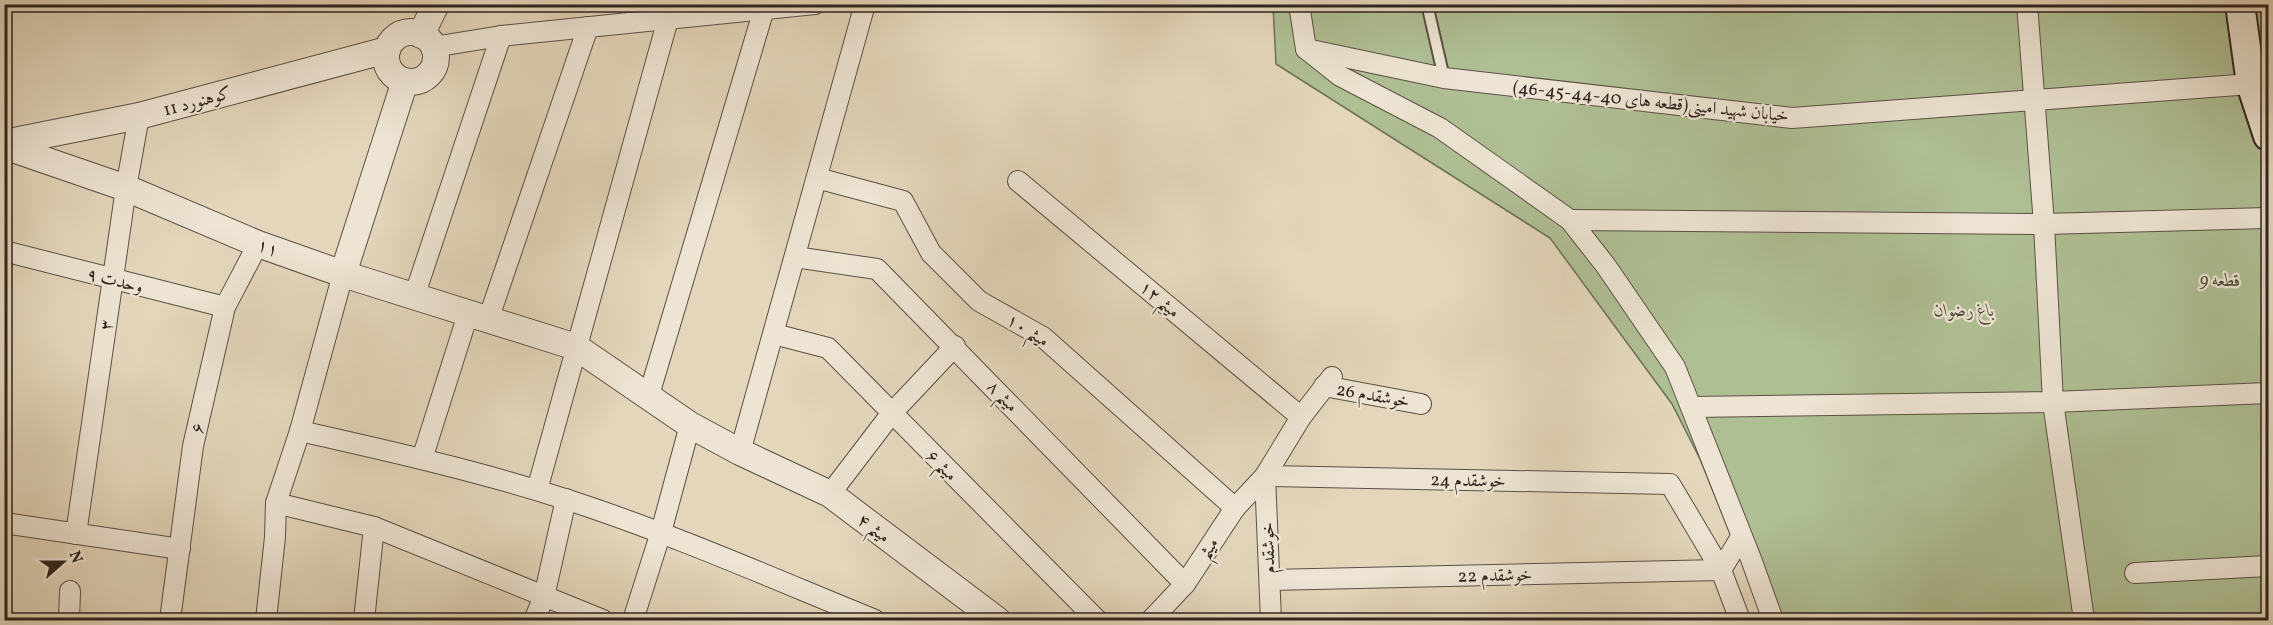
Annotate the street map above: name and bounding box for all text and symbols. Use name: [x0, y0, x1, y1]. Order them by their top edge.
street label: خیابان شهید امینی(قطعه های 40-44-45-46): [1512, 76, 1790, 129]
street label: کوهنورد 11: [161, 81, 234, 124]
street label: ۱۱: [253, 233, 282, 264]
street label: ۹ وحدت: [84, 262, 146, 301]
park label: قطعه 9: [2199, 269, 2241, 294]
street label: ۱۲ میثم: [1131, 276, 1185, 328]
park label: باغ رضوان: [1934, 299, 1995, 325]
street label: ۱۰ میثم: [999, 308, 1053, 357]
street label: ۳: [94, 318, 121, 332]
street label: ۸ میثم: [978, 376, 1023, 421]
street label: خوشقدم 26: [1334, 378, 1411, 417]
street label: ۶: [185, 420, 212, 436]
street label: ۶ میثم: [917, 445, 962, 490]
street label: خوشقدم 24: [1430, 468, 1506, 497]
street label: ۴ میثم: [849, 508, 895, 553]
street label: خوشقدم: [1256, 522, 1285, 574]
north arrow: [33, 532, 93, 592]
street label: میثم: [1193, 533, 1229, 567]
text: N: [63, 548, 88, 567]
street label: خوشقدم 22: [1458, 563, 1533, 592]

